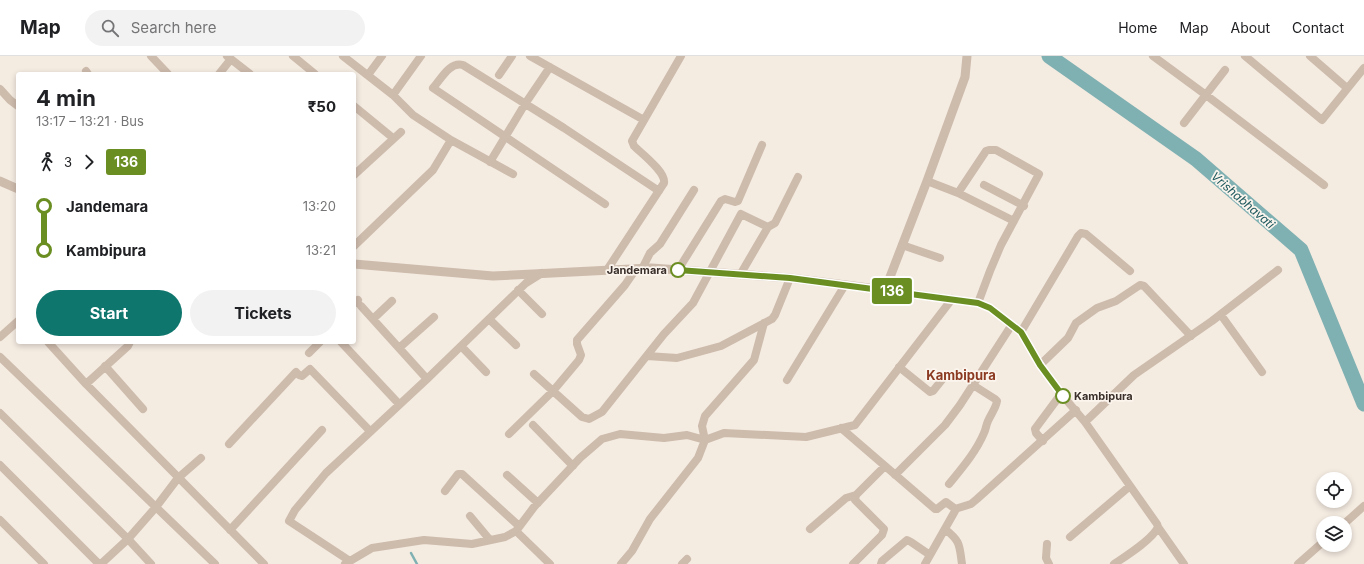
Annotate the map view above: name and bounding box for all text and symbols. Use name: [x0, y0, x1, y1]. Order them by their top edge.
search box: [85, 10, 365, 46]
text: Map: [20, 16, 61, 39]
icon: search: [99, 17, 121, 39]
text: Search here: [131, 18, 216, 37]
text: Home: [1118, 19, 1157, 36]
text: Map: [1179, 19, 1209, 36]
text: About: [1231, 19, 1270, 36]
text: Contact: [1292, 19, 1344, 36]
text: 4 min: [36, 85, 96, 111]
text: ₹50: [308, 97, 336, 116]
text: 13:17 – 13:21 · Bus: [36, 113, 144, 129]
icon: walk: [36, 151, 58, 173]
icon: forward: [78, 151, 100, 173]
text: 136: [114, 153, 138, 170]
text: 3: [64, 154, 72, 170]
water label: Vrishabhavati: [1208, 168, 1279, 232]
text: Jandemara: [66, 197, 148, 216]
text: 13:20: [303, 198, 336, 214]
text: Kambipura: [66, 241, 146, 260]
text: 13:21: [306, 242, 336, 258]
marker: Jandemara: [670, 262, 686, 278]
place label: Jandemara: [607, 263, 667, 277]
line badge: 136: [869, 278, 915, 304]
text: 136: [880, 282, 904, 299]
button: Start: [36, 290, 182, 336]
button: Tickets: [190, 290, 336, 336]
district label: Kambipura: [926, 367, 996, 383]
marker: Kambipura: [1055, 388, 1071, 404]
place label: Kambipura: [1074, 389, 1133, 403]
map controls: [1316, 472, 1352, 552]
button: locate: [1316, 472, 1352, 508]
button: layers: [1316, 516, 1352, 552]

